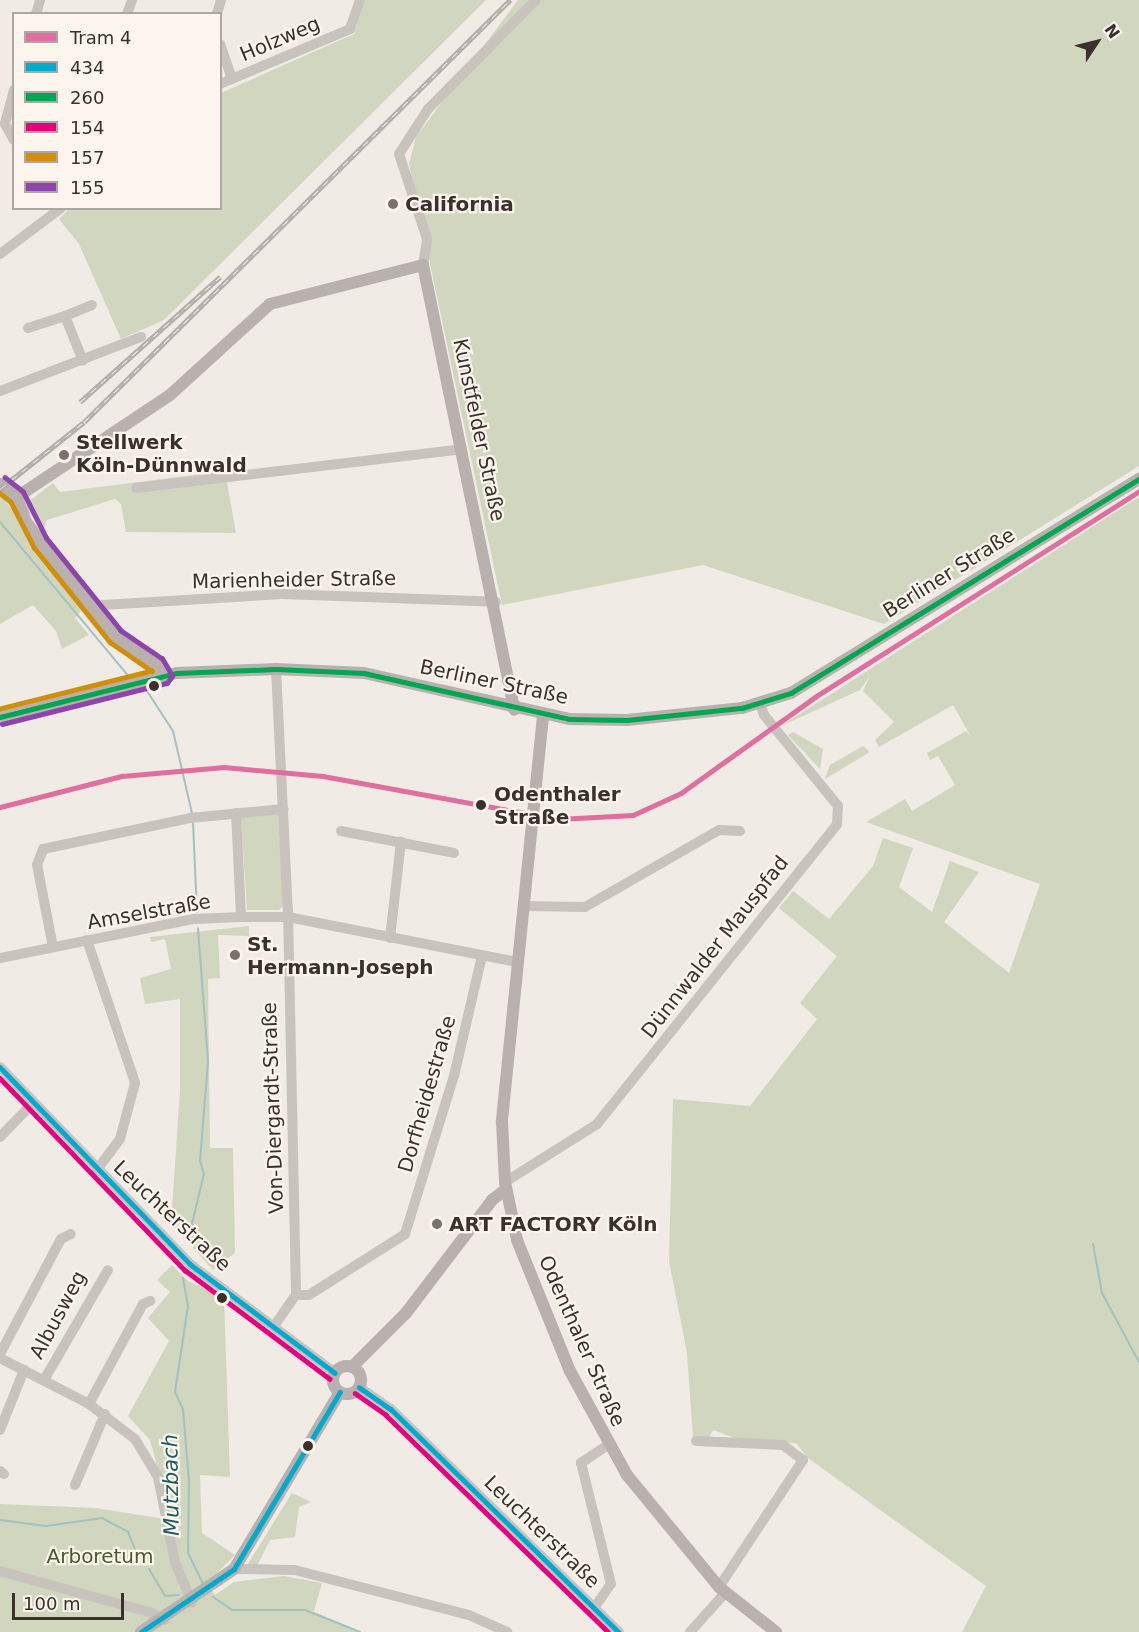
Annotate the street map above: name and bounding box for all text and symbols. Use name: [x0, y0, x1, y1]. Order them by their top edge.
street label: Holzweg: [236, 11, 324, 67]
legend: [12, 12, 222, 210]
north arrow: [1067, 12, 1127, 72]
text: N: [1101, 20, 1124, 42]
text: Tram 4: [70, 27, 132, 48]
text: 434: [70, 57, 104, 78]
text: 260: [70, 87, 104, 108]
text: 154: [70, 117, 104, 138]
text: 157: [70, 147, 104, 168]
text: 155: [70, 177, 104, 198]
place label: California: [405, 192, 514, 216]
marker: California: [386, 197, 400, 211]
street label: Kunstfelder Straße: [448, 336, 510, 524]
place label: Stellwerk Köln-Dünnwald: [76, 431, 247, 478]
marker: Stellwerk Köln-Dünnwald: [57, 448, 71, 462]
street label: Berliner Straße: [879, 523, 1019, 623]
street label: Marienheider Straße: [192, 566, 396, 594]
street label: Berliner Straße: [418, 655, 570, 709]
unlabelled marker: [148, 680, 160, 692]
place label: Odenthaler Straße: [494, 782, 621, 829]
marker: Odenthaler Straße: [472, 796, 490, 814]
street label: Dünnwalder Mauspfad: [636, 851, 794, 1043]
street label: Amselstraße: [85, 889, 213, 935]
place label: St. Hermann-Joseph: [247, 932, 433, 979]
marker: St. Hermann-Joseph: [228, 948, 242, 962]
street label: Von-Diergardt-Straße: [257, 1002, 289, 1214]
street label: Dorfheidestraße: [393, 1013, 461, 1175]
street label: Leuchterstraße: [108, 1156, 236, 1276]
place label: ART FACTORY Köln: [449, 1212, 657, 1236]
marker: ART FACTORY Köln: [430, 1217, 444, 1231]
street label: Odenthaler Straße: [534, 1252, 630, 1430]
street label: Albusweg: [25, 1267, 91, 1363]
unlabelled marker: [216, 1292, 228, 1304]
water label: Mutzbach: [158, 1434, 184, 1536]
unlabelled marker: [302, 1440, 314, 1452]
street label: Leuchterstraße: [479, 1471, 605, 1593]
park label: Arboretum: [47, 1544, 153, 1568]
scale bar: [15, 1581, 128, 1619]
text: 100 m: [23, 1593, 81, 1614]

